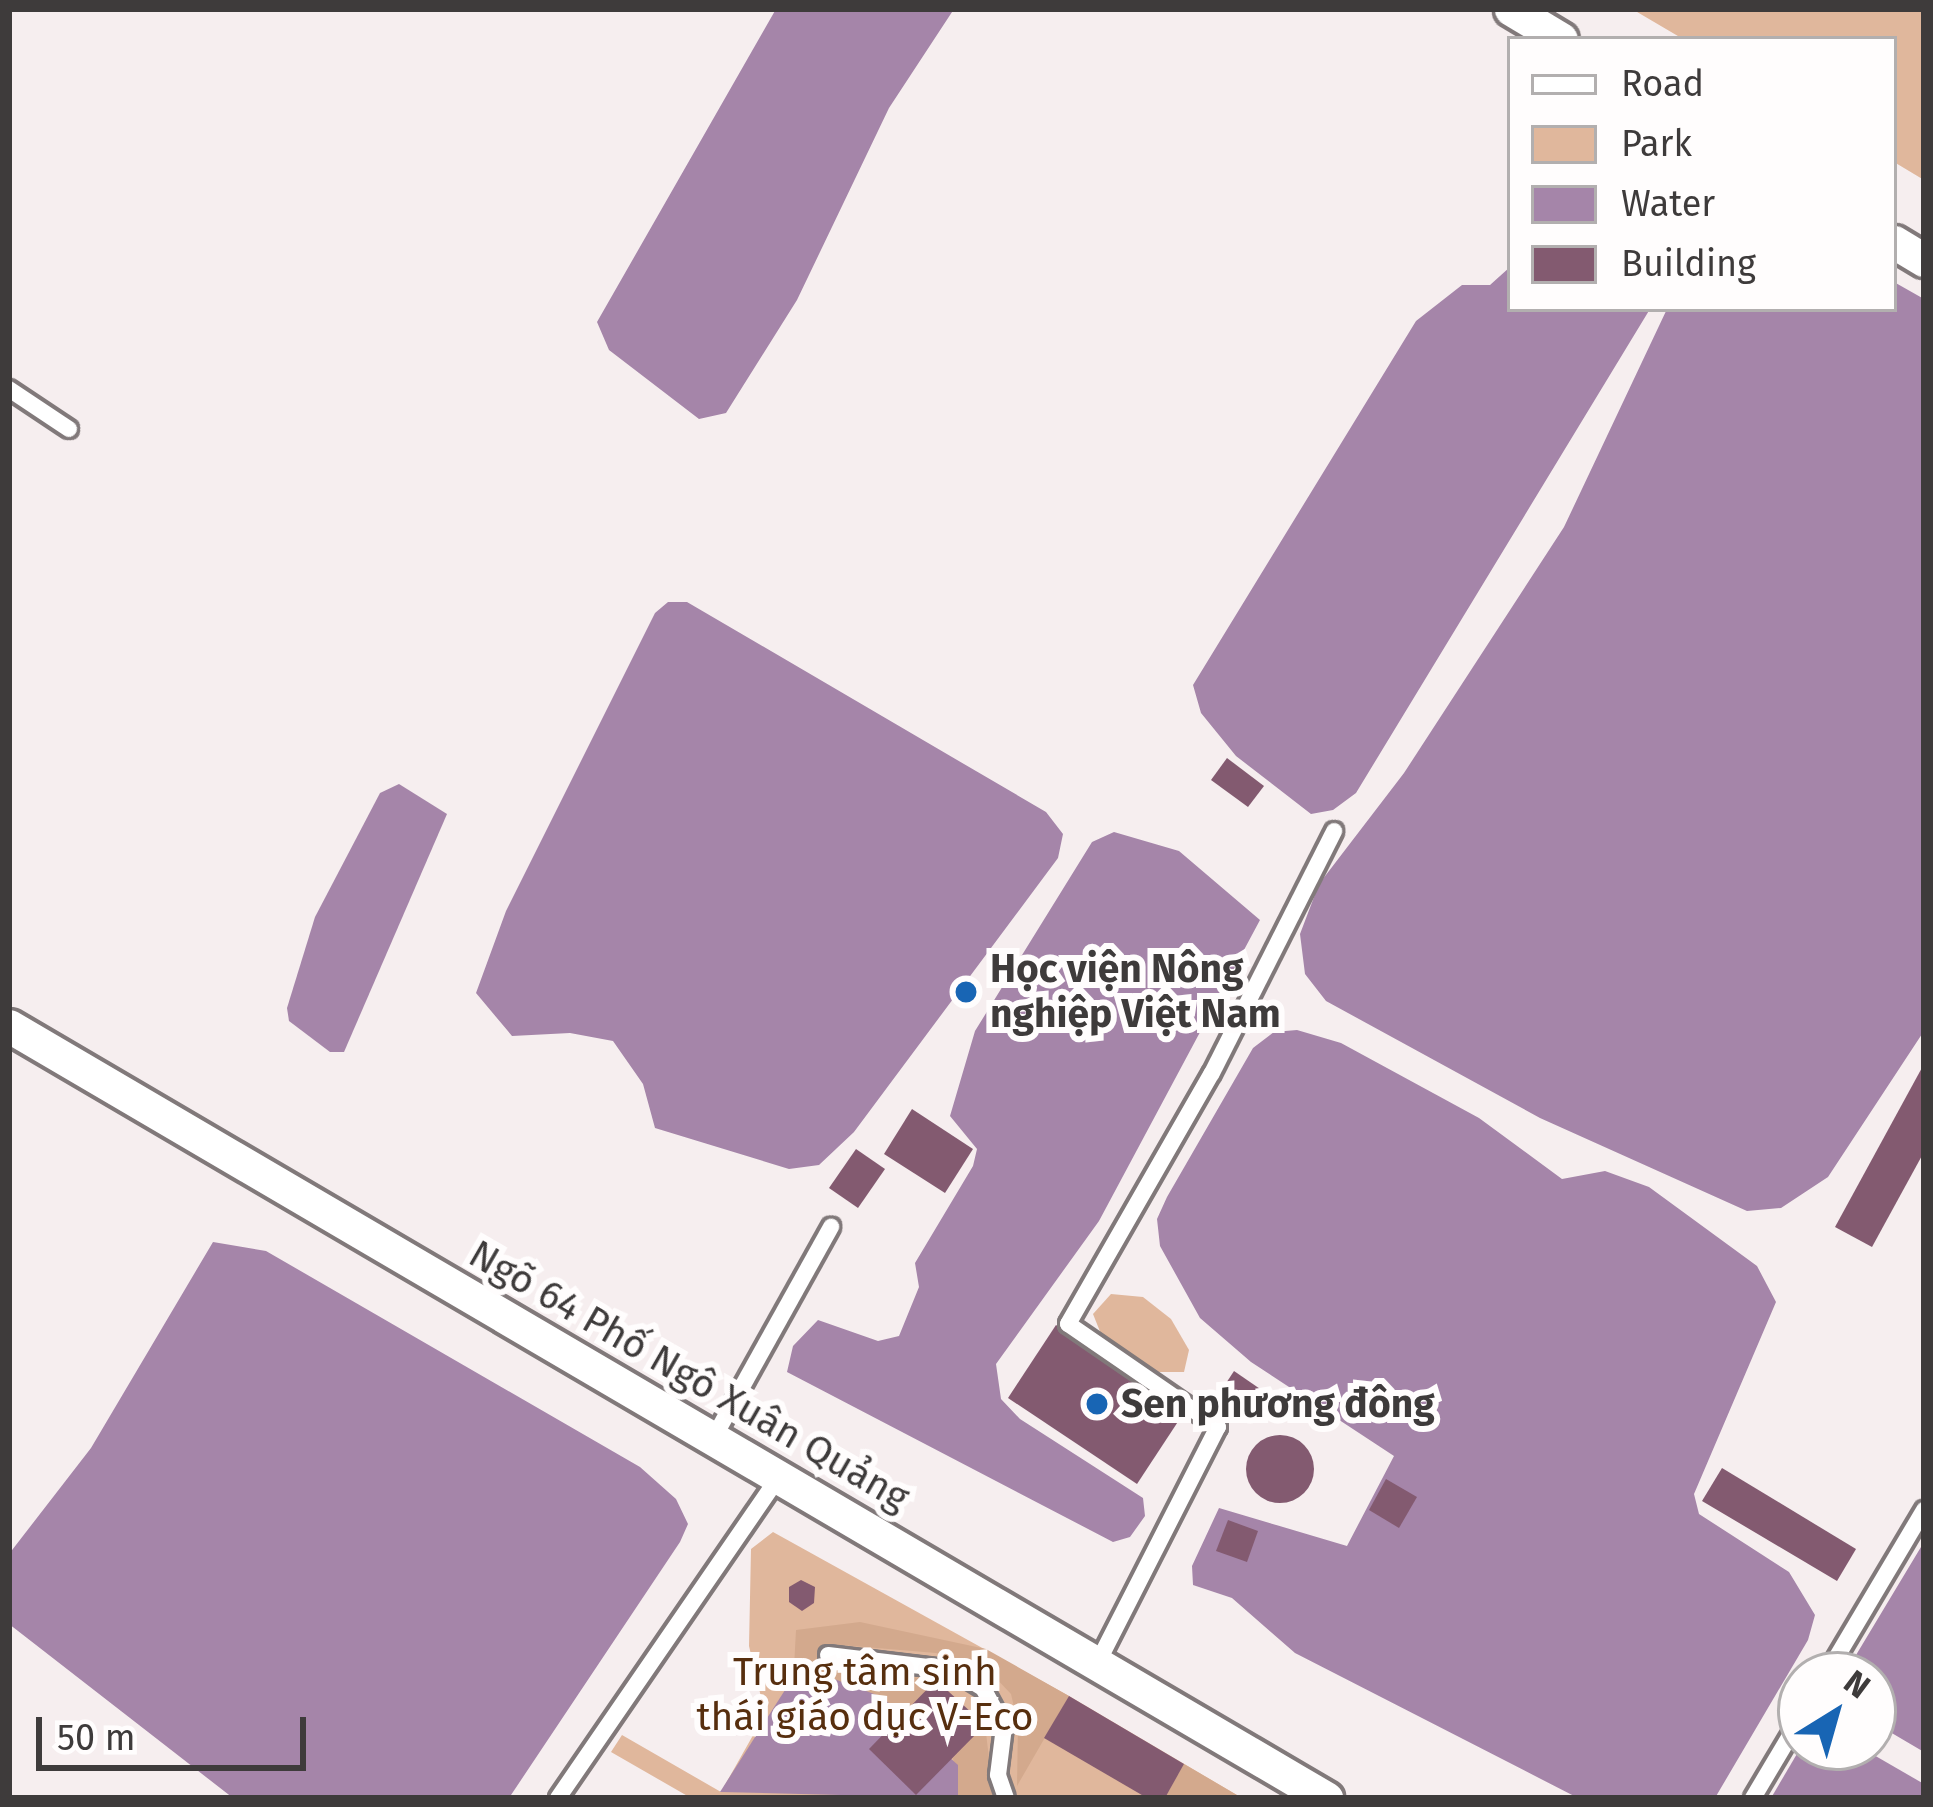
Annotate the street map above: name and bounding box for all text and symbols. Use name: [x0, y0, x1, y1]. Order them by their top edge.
legend: [1507, 36, 1897, 312]
text: Road: [1621, 62, 1704, 106]
text: Park: [1621, 122, 1692, 166]
text: Water: [1621, 182, 1715, 226]
text: Building: [1621, 242, 1756, 286]
place label: Học viện Nông nghiệp Việt Nam: [990, 947, 1281, 1038]
marker: Học viện Nông nghiệp Việt Nam: [953, 979, 979, 1005]
street label: Ngõ 64 Phố Ngô Xuân Quảng: [461, 1231, 917, 1521]
place label: Sen phương đông: [1121, 1381, 1435, 1427]
marker: Sen phương đông: [1084, 1391, 1110, 1417]
park label: Trung tâm sinh thái giáo dục V-Eco: [696, 1650, 1034, 1741]
north arrow: [1777, 1651, 1897, 1771]
text: N: [1836, 1662, 1878, 1707]
scale bar: [42, 1693, 312, 1767]
text: 50 m: [57, 1716, 136, 1760]

